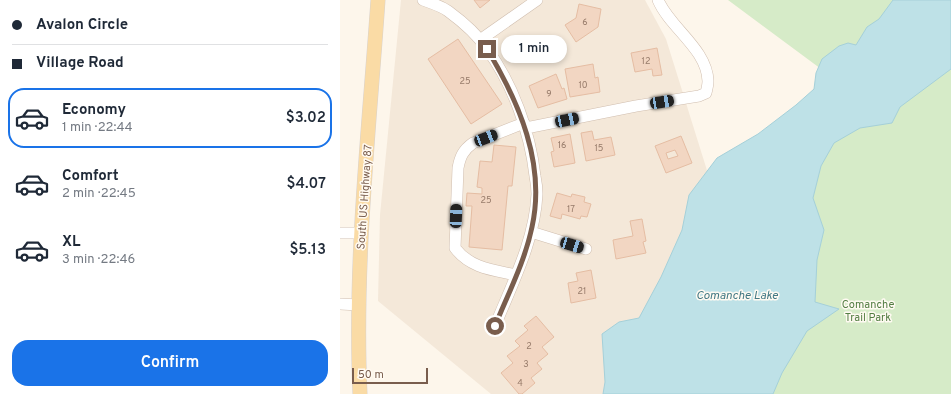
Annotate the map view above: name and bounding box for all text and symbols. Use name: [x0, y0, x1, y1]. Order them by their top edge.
text: Avalon Circle: [36, 16, 128, 35]
house number: 6: [582, 17, 588, 28]
callout: 1 min: [501, 35, 567, 63]
route end: [478, 40, 496, 58]
text: 1 min: [519, 41, 549, 57]
text: Village Road: [36, 54, 124, 73]
house number: 12: [642, 56, 650, 67]
house number: 25: [459, 76, 471, 87]
house number: 10: [578, 80, 588, 91]
house number: 9: [546, 89, 552, 100]
car: [649, 94, 675, 110]
icon: car: [14, 100, 50, 136]
text: Economy: [62, 101, 126, 120]
text: $3.02: [286, 109, 326, 128]
car: [554, 112, 580, 128]
text: 1 min · 22:44: [62, 120, 133, 136]
car: [473, 128, 499, 148]
house number: 16: [558, 140, 566, 151]
house number: 15: [595, 143, 603, 154]
street label: South US Highway 87: [354, 144, 376, 250]
icon: car: [14, 166, 50, 202]
text: Comfort: [62, 167, 119, 186]
text: $4.07: [287, 175, 326, 194]
text: 2 min · 22:45: [62, 186, 136, 202]
house number: 25: [480, 195, 492, 206]
car: [450, 204, 462, 228]
house number: 17: [567, 204, 575, 215]
icon: car: [14, 232, 50, 268]
text: XL: [62, 233, 80, 252]
car: [559, 236, 585, 254]
text: $5.13: [289, 241, 326, 260]
text: 3 min · 22:46: [62, 252, 135, 268]
house number: 21: [578, 286, 586, 297]
water label: Comanche Lake: [696, 288, 779, 304]
park label: Comanche Trail Park: [842, 298, 894, 325]
route start: [486, 317, 504, 335]
button: Confirm: [12, 340, 328, 386]
house number: 2: [526, 341, 532, 352]
house number: 3: [523, 359, 529, 370]
scale bar: [352, 366, 428, 385]
text: 50 m: [358, 368, 384, 382]
house number: 4: [517, 378, 523, 389]

